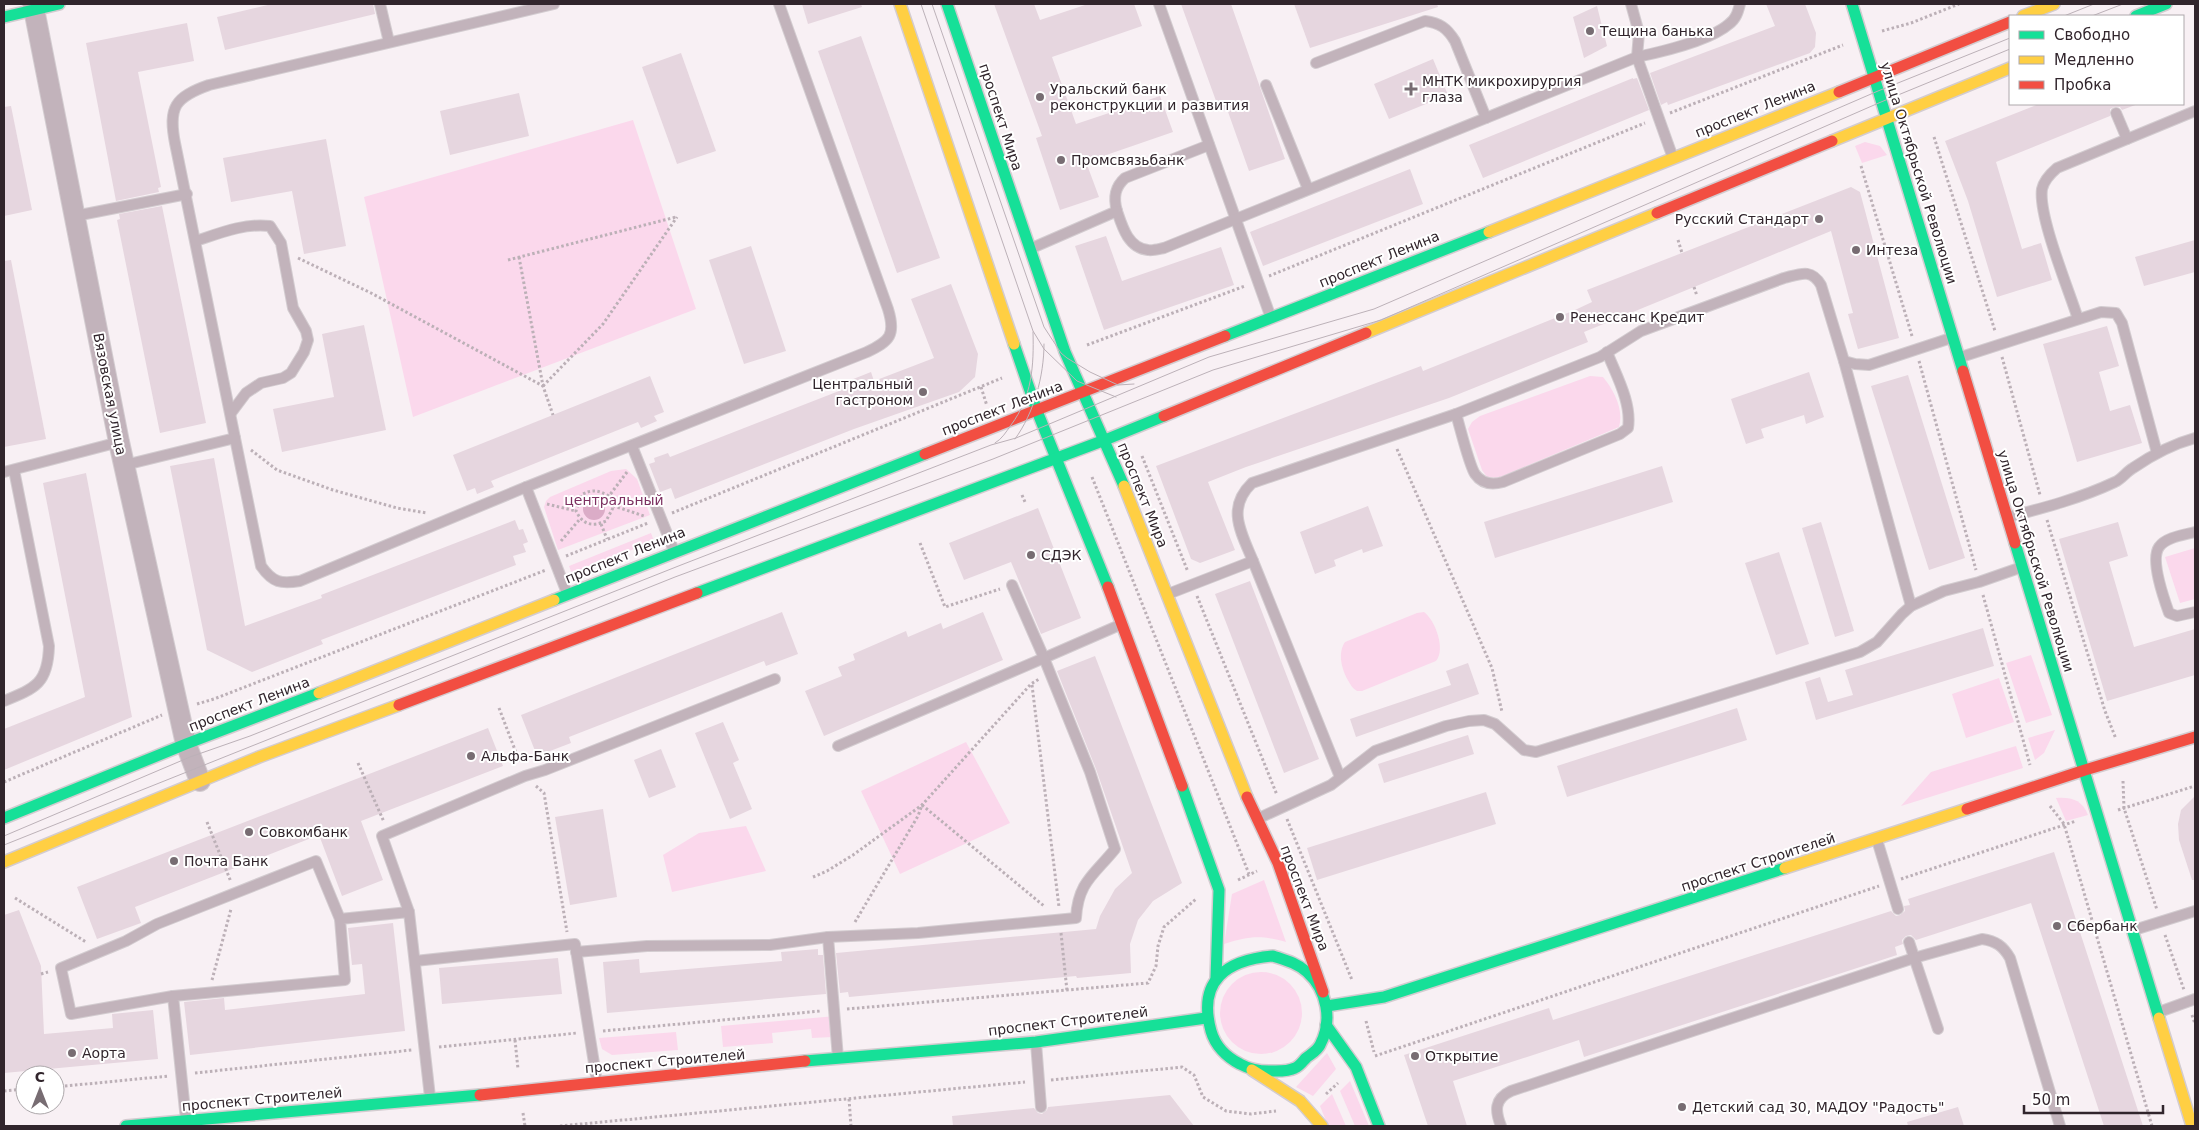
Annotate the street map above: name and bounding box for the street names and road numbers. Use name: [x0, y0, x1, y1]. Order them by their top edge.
street label: улица Октябрьской Революции: [1878, 60, 1960, 286]
street label: проспект Мира: [976, 61, 1026, 173]
street label: проспект Ленина: [1693, 78, 1817, 140]
street label: проспект Ленина: [1317, 228, 1441, 290]
street label: Вязовская улица: [90, 331, 130, 457]
street label: проспект Ленина: [939, 378, 1065, 438]
street label: проспект Мира: [1115, 440, 1171, 550]
street label: улица Октябрьской Революции: [1995, 448, 2077, 674]
street label: проспект Ленина: [563, 524, 687, 586]
street label: проспект Ленина: [186, 674, 312, 734]
street label: проспект Строителей: [1679, 830, 1837, 894]
street label: проспект Мира: [1278, 843, 1332, 953]
street label: проспект Строителей: [987, 1003, 1149, 1039]
street label: проспект Строителей: [584, 1046, 746, 1076]
street label: проспект Строителей: [181, 1084, 343, 1114]

